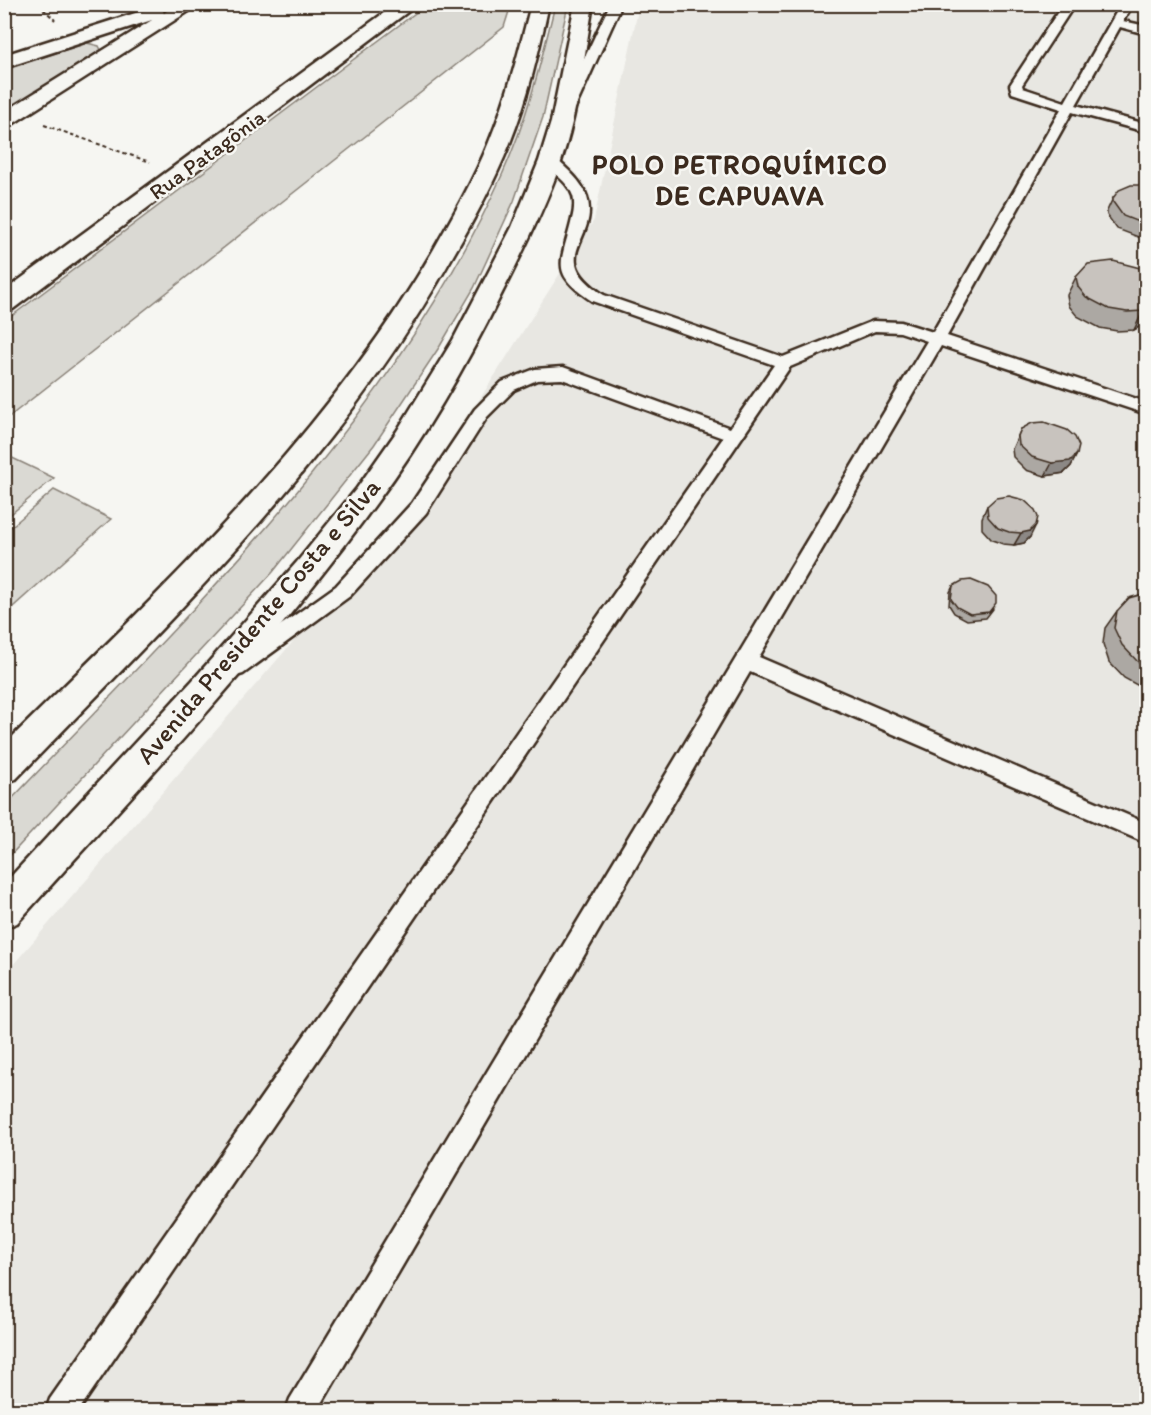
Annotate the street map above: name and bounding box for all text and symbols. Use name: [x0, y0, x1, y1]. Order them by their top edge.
street label: Rua Patagônia: [144, 103, 271, 206]
district label: POLO PETROQUÍMICO DE CAPUAVA: [592, 148, 888, 212]
street label: Avenida Presidente Costa e Silva: [129, 471, 387, 770]

